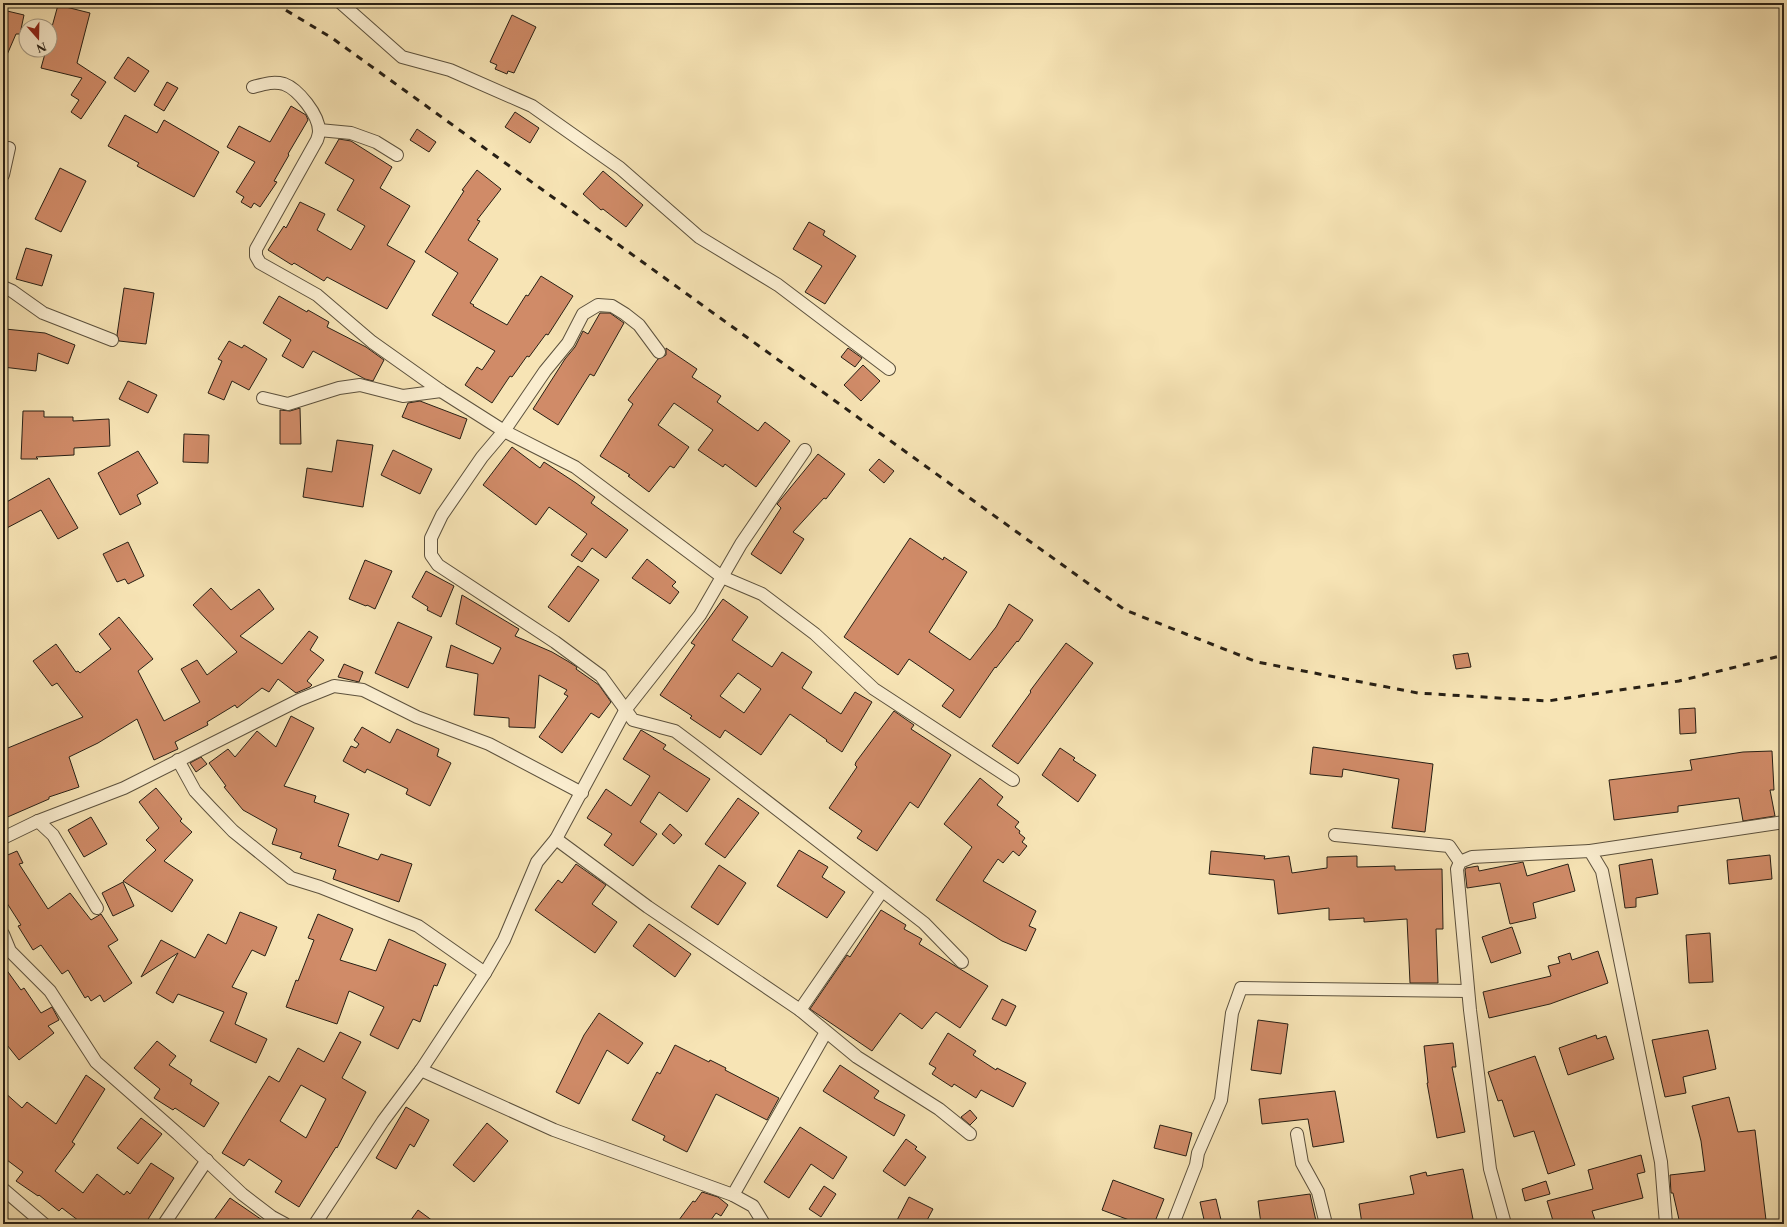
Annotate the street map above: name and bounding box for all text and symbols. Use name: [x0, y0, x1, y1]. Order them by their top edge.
north arrow: [18, 18, 58, 58]
text: N: [34, 39, 48, 56]

